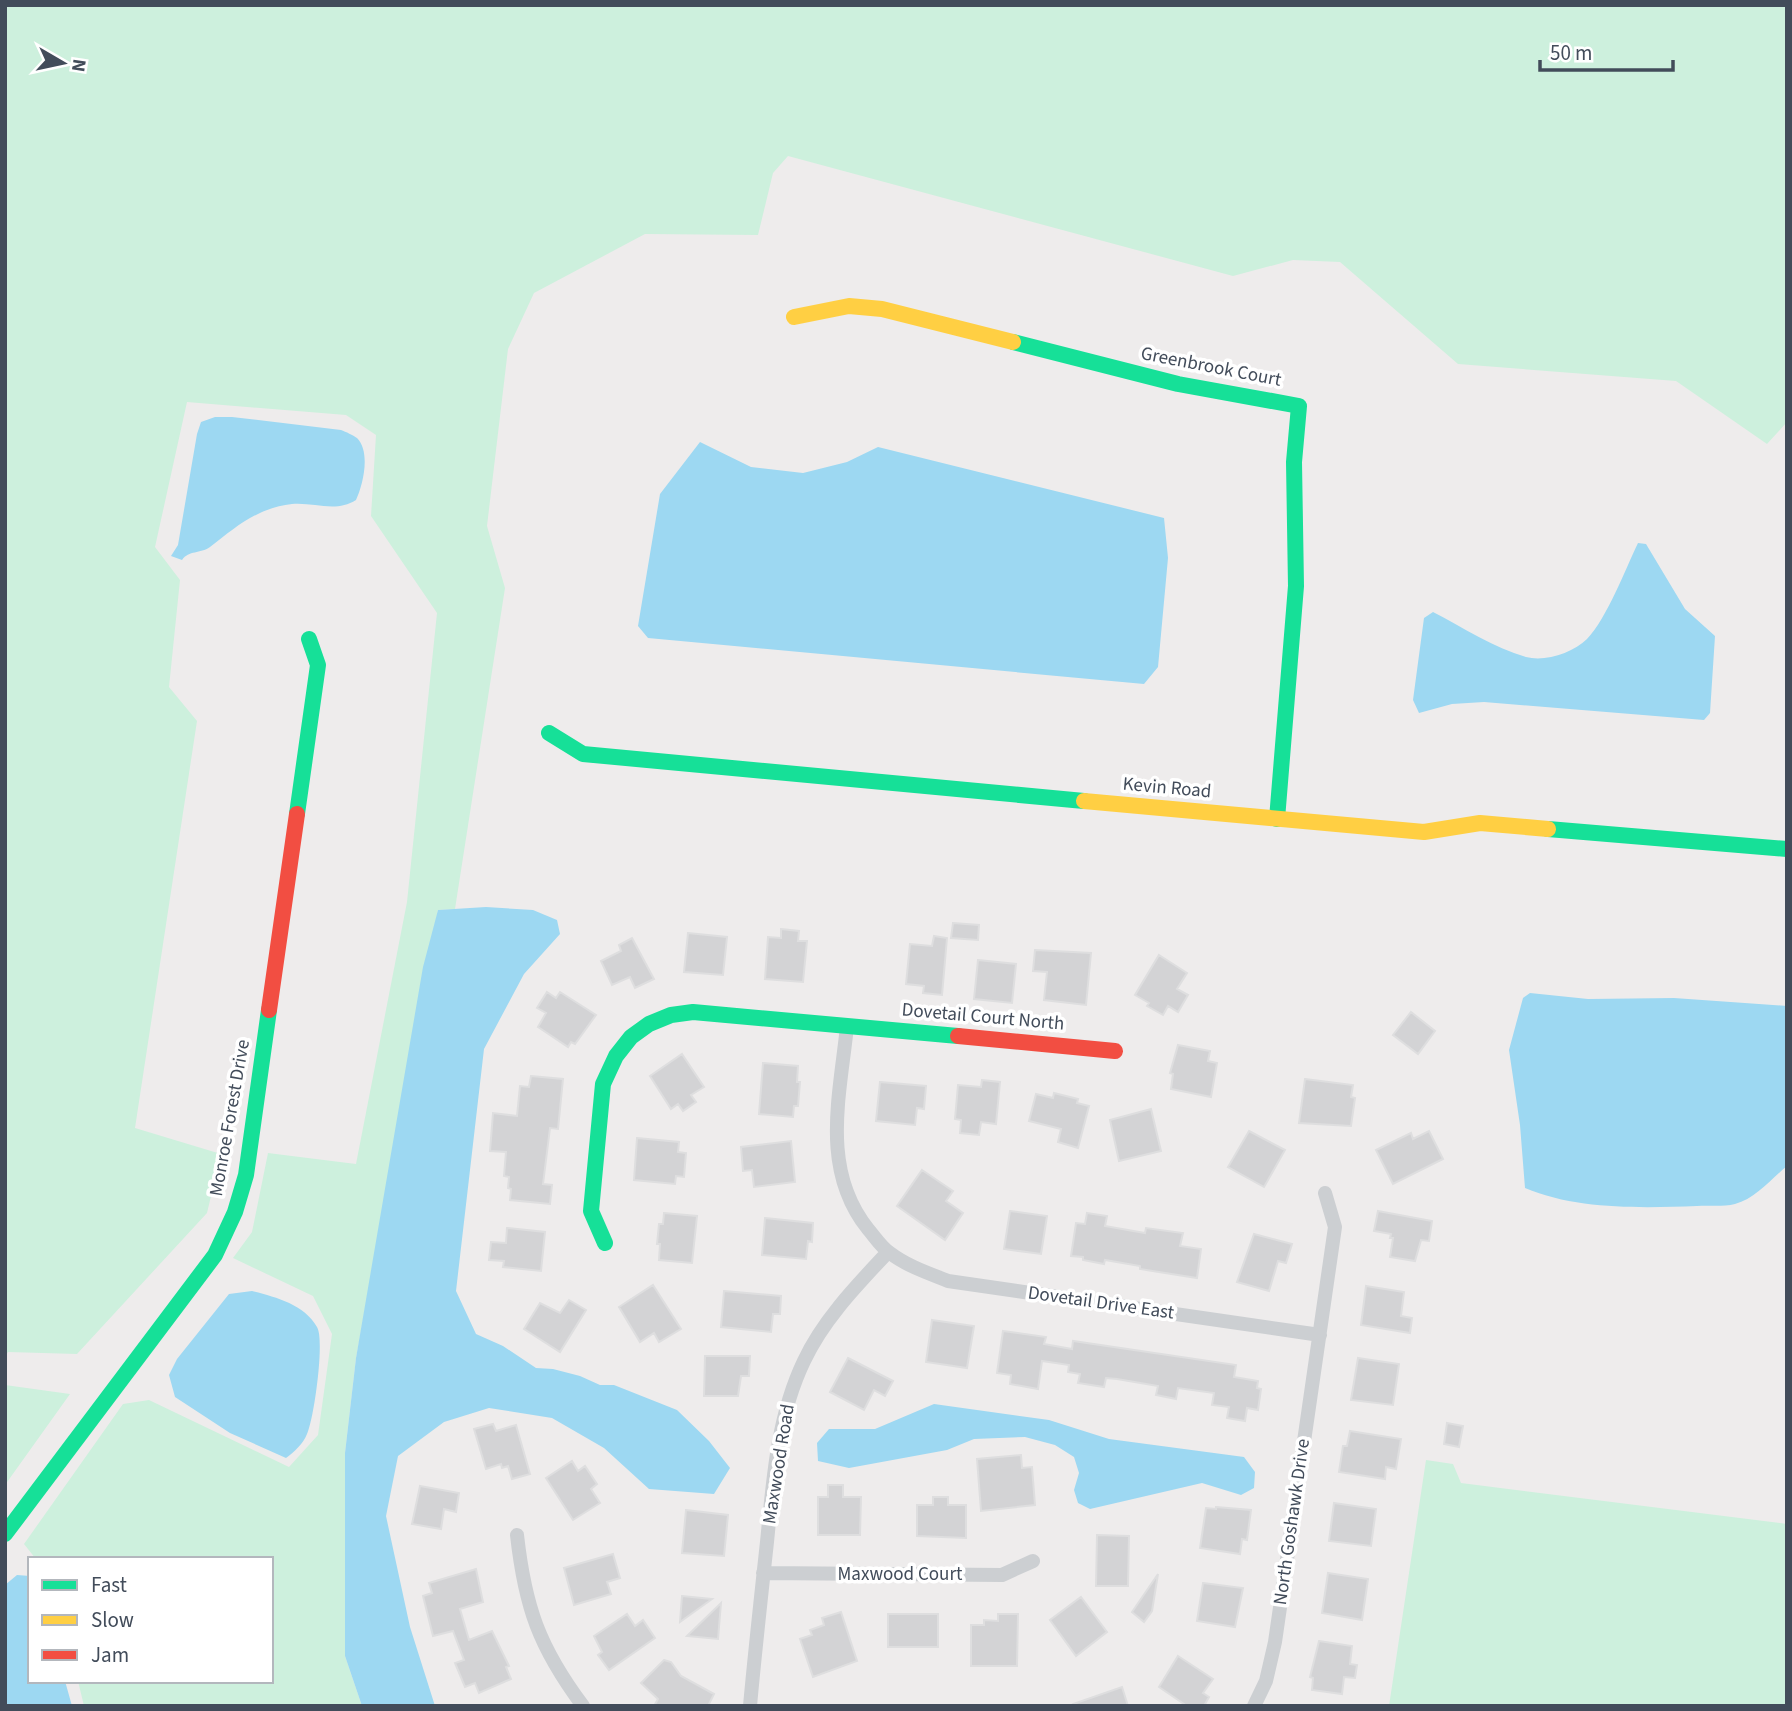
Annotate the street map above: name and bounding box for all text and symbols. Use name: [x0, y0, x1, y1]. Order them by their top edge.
north arrow: [28, 28, 98, 98]
scale bar: [1540, 28, 1673, 72]
text: 50 m: [1550, 38, 1592, 68]
text: N: [64, 57, 93, 74]
street label: Greenbrook Court: [1138, 340, 1284, 394]
street label: Kevin Road: [1122, 771, 1212, 805]
street label: Dovetail Court North: [901, 996, 1065, 1038]
street label: Monroe Forest Drive: [203, 1038, 257, 1198]
street label: Dovetail Drive East: [1026, 1279, 1176, 1327]
street label: Maxwood Road: [756, 1402, 802, 1526]
street label: North Goshawk Drive: [1267, 1437, 1317, 1607]
legend: [28, 1557, 273, 1683]
street label: Maxwood Court: [838, 1561, 963, 1588]
text: Fast: [91, 1570, 127, 1600]
text: Slow: [91, 1605, 134, 1635]
text: Jam: [91, 1640, 129, 1670]

